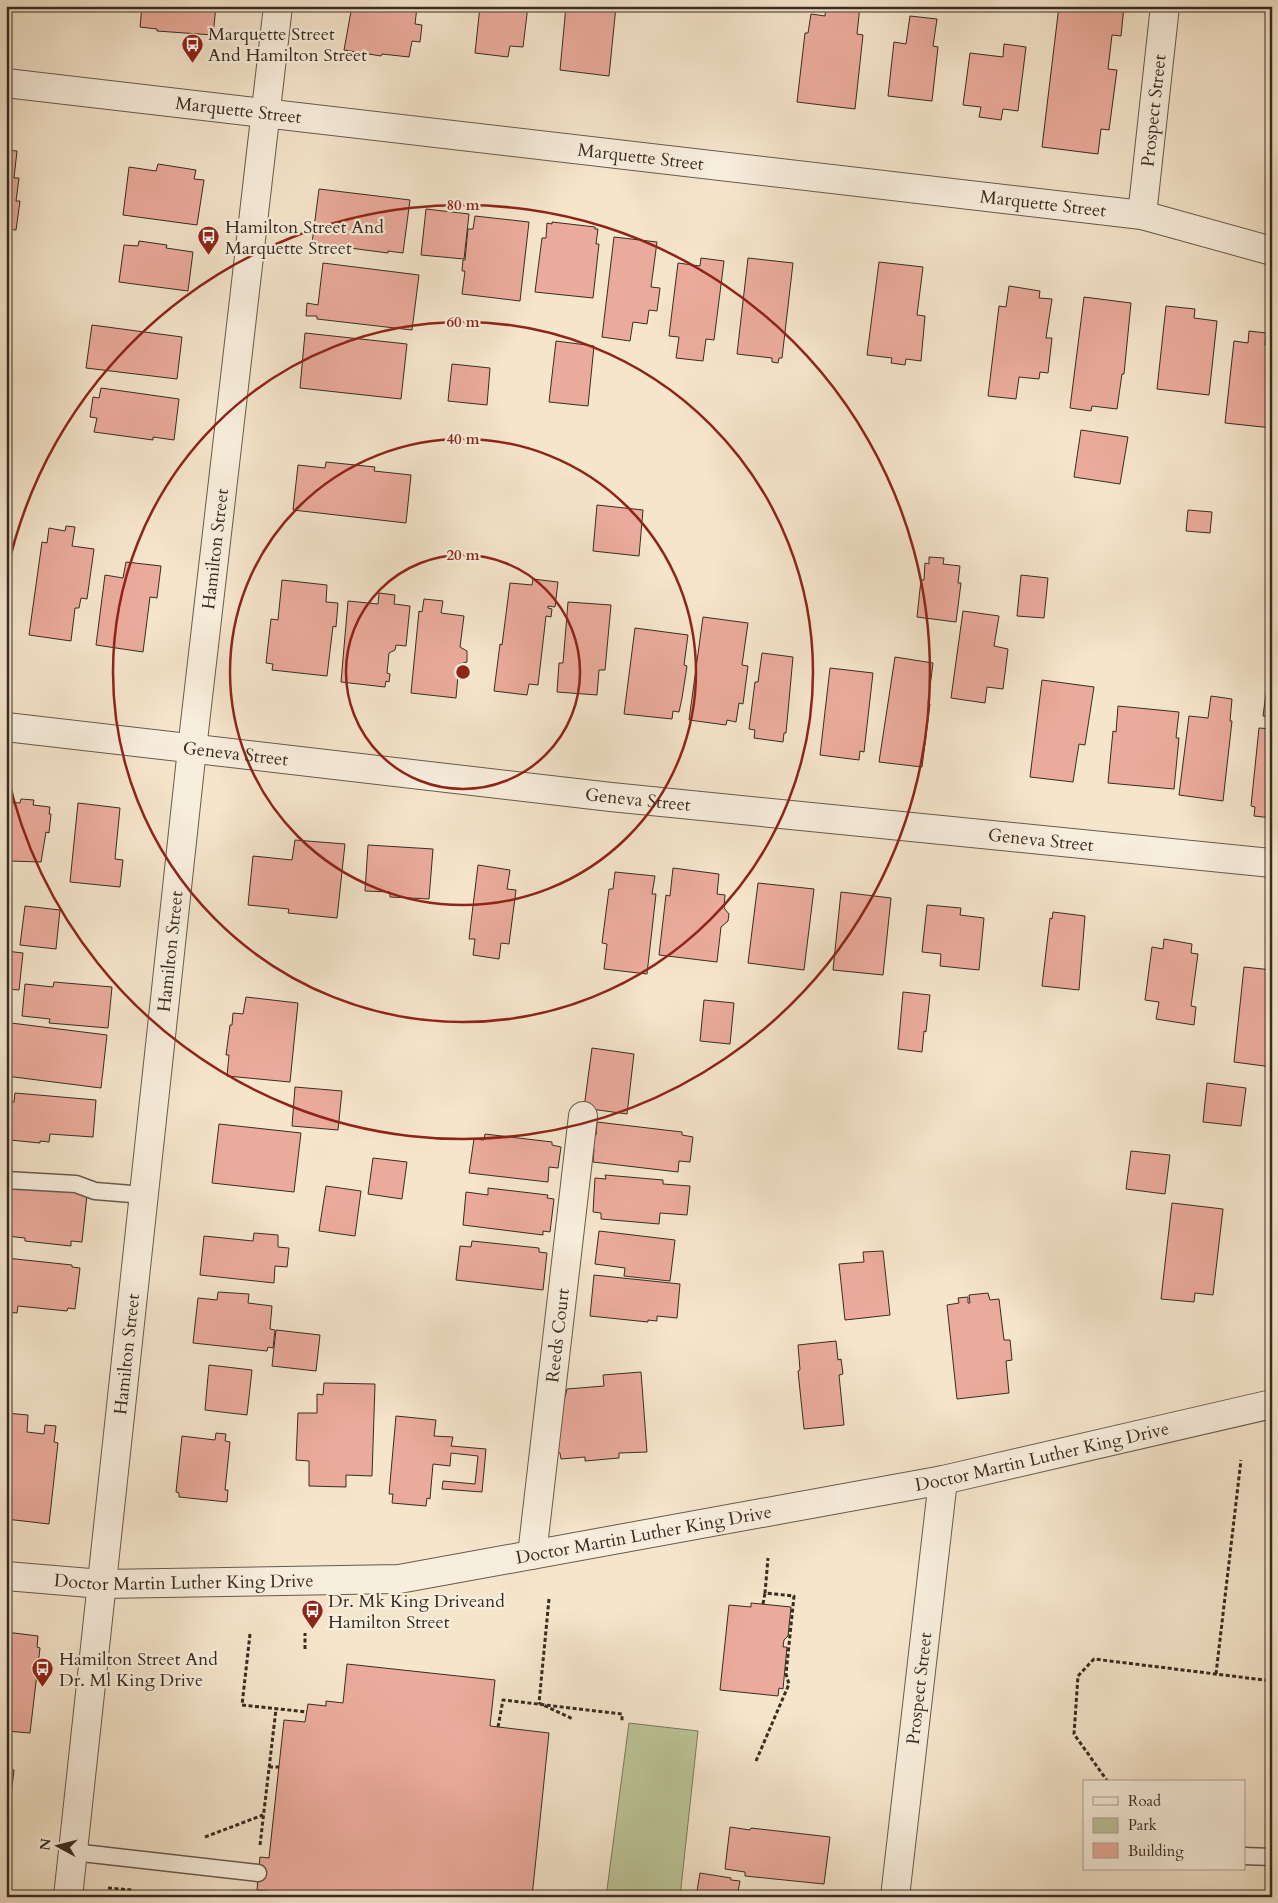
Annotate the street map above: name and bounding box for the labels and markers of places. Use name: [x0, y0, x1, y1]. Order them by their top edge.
place label: Marquette Street And Hamilton Street: [208, 22, 367, 68]
bus stop icon: Marquette Street And Hamilton Street: [180, 32, 204, 63]
place label: Hamilton Street And Marquette Street: [225, 215, 384, 261]
bus stop icon: Hamilton Street And Marquette Street: [197, 225, 221, 256]
centre of rings: [454, 663, 472, 681]
place label: Dr. Mk King Driveand Hamilton Street: [328, 1589, 505, 1635]
bus stop icon: Dr. Mk King Driveand Hamilton Street: [300, 1599, 324, 1630]
place label: Hamilton Street And Dr. Ml King Drive: [59, 1647, 218, 1693]
bus stop icon: Hamilton Street And Dr. Ml King Drive: [31, 1657, 55, 1688]

